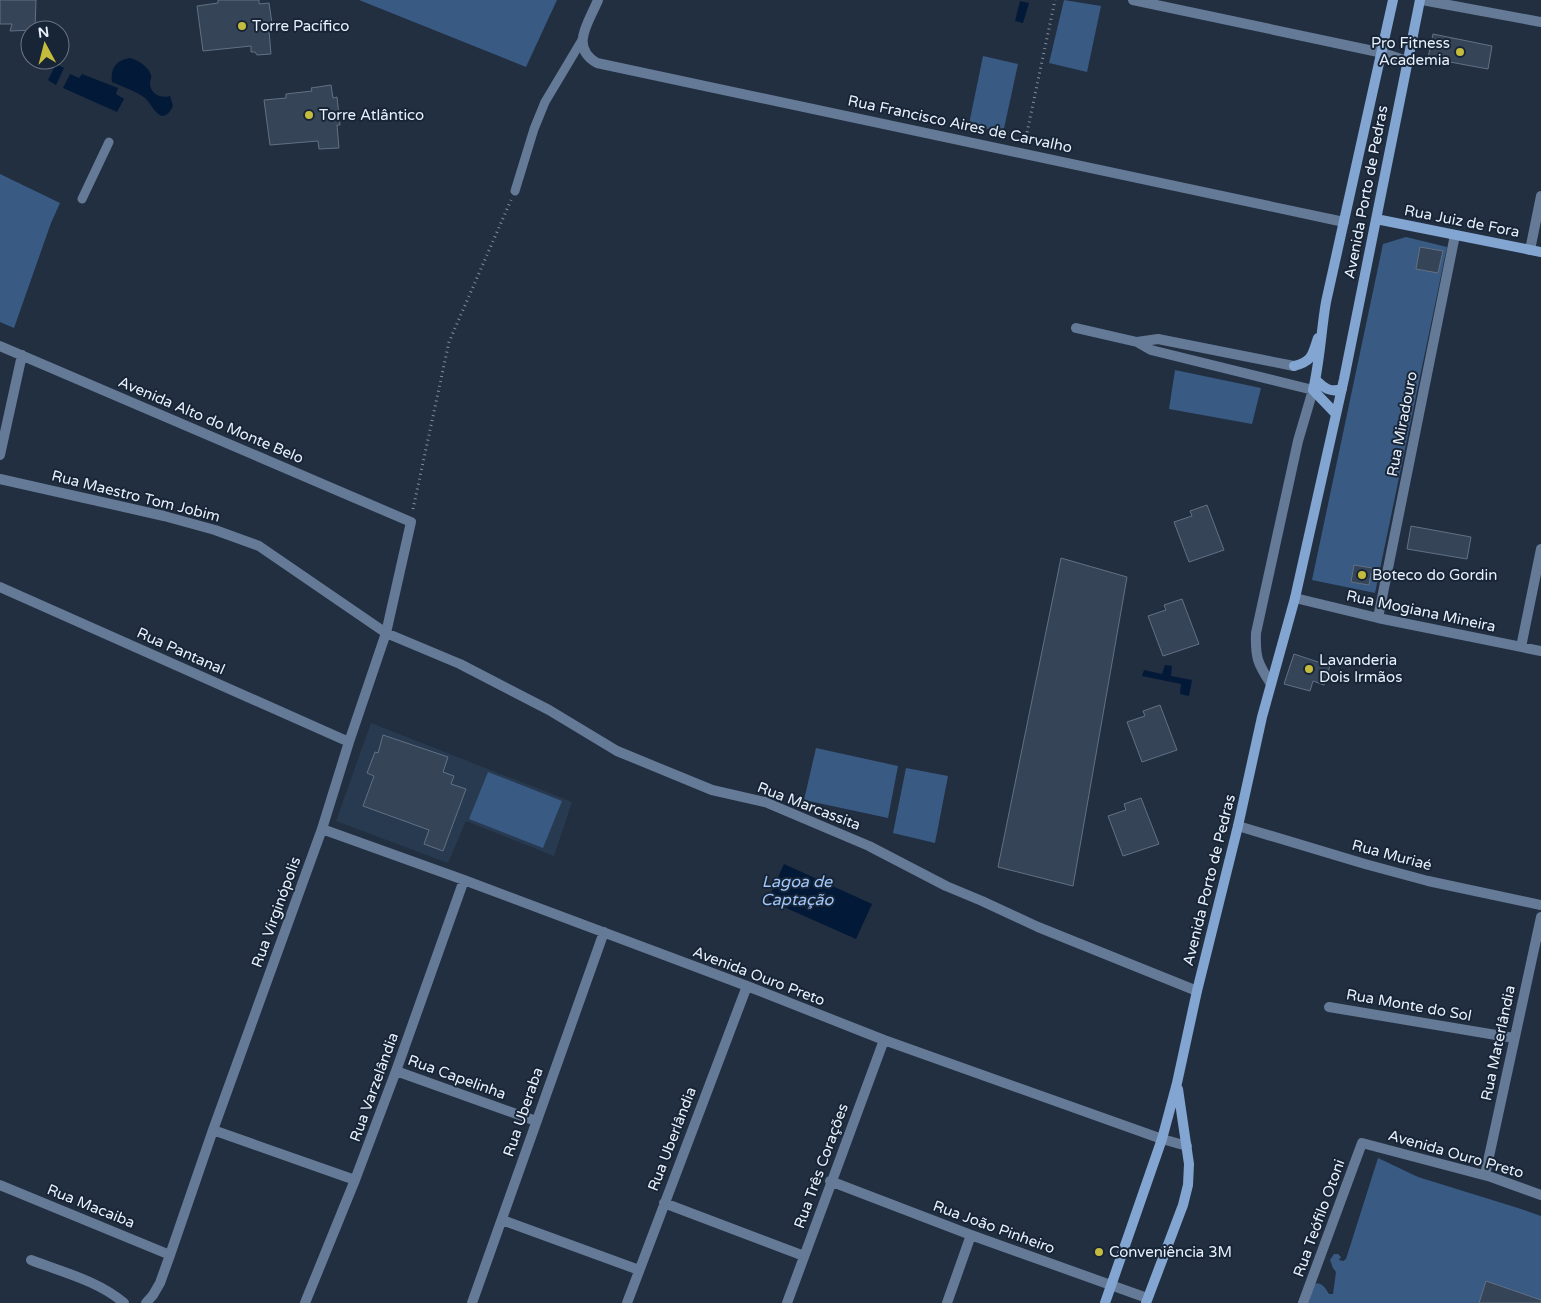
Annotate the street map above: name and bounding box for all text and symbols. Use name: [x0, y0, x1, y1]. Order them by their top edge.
place label: Torre Pacífico: [252, 17, 349, 35]
north arrow: [20, 20, 70, 70]
marker: Torre Pacífico: [236, 20, 248, 32]
text: N: [37, 23, 50, 42]
place label: Pro Fitness Academia: [1371, 34, 1450, 69]
marker: Pro Fitness Academia: [1454, 46, 1466, 58]
street label: Rua Francisco Aires de Carvalho: [846, 91, 1074, 157]
street label: Avenida Porto de Pedras: [1340, 104, 1392, 280]
place label: Torre Atlântico: [319, 106, 424, 124]
marker: Torre Atlântico: [303, 109, 315, 121]
street label: Rua Juiz de Fora: [1403, 201, 1521, 241]
street label: Rua Miradouro: [1383, 370, 1421, 478]
street label: Avenida Alto do Monte Belo: [116, 373, 306, 467]
street label: Rua Maestro Tom Jobim: [50, 466, 222, 526]
place label: Boteco do Gordin: [1372, 566, 1497, 584]
marker: Boteco do Gordin: [1356, 569, 1368, 581]
street label: Rua Mogiana Mineira: [1345, 586, 1497, 636]
street label: Rua Pantanal: [134, 624, 228, 678]
place label: Lavanderia Dois Irmãos: [1319, 651, 1402, 686]
marker: Lavanderia Dois Irmãos: [1303, 663, 1315, 675]
street label: Rua Marcassita: [755, 778, 863, 834]
street label: Avenida Porto de Pedras: [1179, 792, 1239, 968]
street label: Rua Muriaé: [1350, 836, 1434, 874]
street label: Rua Virginópolis: [248, 854, 304, 970]
water label: Lagoa de Captação: [761, 872, 835, 910]
street label: Avenida Ouro Preto: [690, 942, 828, 1010]
street label: Rua Materlândia: [1477, 984, 1519, 1102]
street label: Rua Monte do Sol: [1345, 985, 1473, 1025]
street label: Rua Varzelândia: [346, 1030, 402, 1144]
street label: Rua Capelinha: [405, 1051, 509, 1103]
street label: Rua Uberaba: [499, 1065, 547, 1159]
street label: Rua Uberlândia: [644, 1084, 700, 1194]
street label: Rua Três Corações: [790, 1101, 852, 1231]
street label: Avenida Ouro Preto: [1386, 1126, 1526, 1182]
street label: Rua Teófilo Otoni: [1289, 1157, 1349, 1279]
street label: Rua Macaiba: [44, 1180, 138, 1232]
street label: Rua João Pinheiro: [931, 1197, 1057, 1257]
place label: Conveniência 3M: [1109, 1243, 1232, 1261]
marker: Conveniência 3M: [1093, 1246, 1105, 1258]

